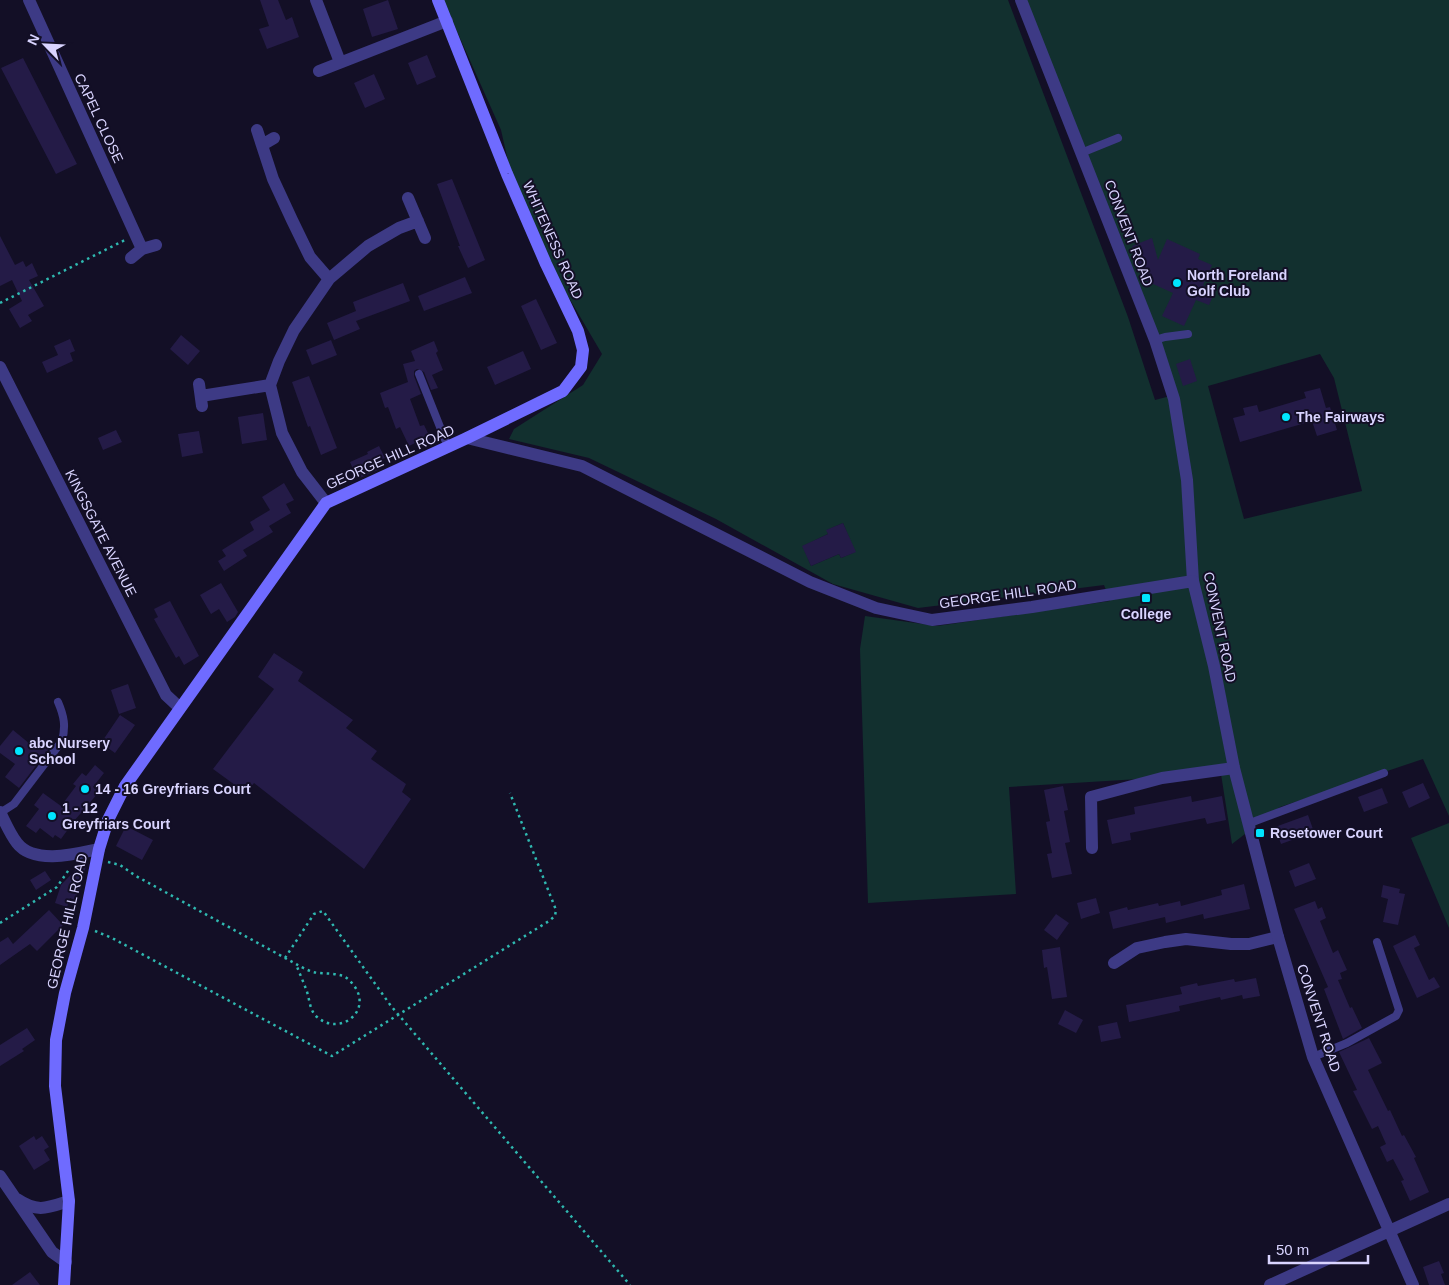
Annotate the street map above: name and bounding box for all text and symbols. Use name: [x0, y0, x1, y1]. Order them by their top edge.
north arrow: [20, 20, 70, 70]
text: N: [24, 32, 42, 48]
street label: CAPEL CLOSE: [71, 71, 127, 165]
street label: WHITENESS ROAD: [520, 178, 586, 302]
street label: CONVENT ROAD: [1101, 178, 1157, 288]
place label: North Foreland Golf Club: [1187, 267, 1287, 299]
marker: North Foreland Golf Club: [1171, 277, 1183, 289]
place label: The Fairways: [1296, 409, 1385, 425]
marker: The Fairways: [1280, 411, 1292, 423]
street label: GEORGE HILL ROAD: [323, 421, 457, 493]
street label: KINGSGATE AVENUE: [62, 467, 140, 599]
street label: CONVENT ROAD: [1200, 570, 1240, 684]
street label: GEORGE HILL ROAD: [938, 576, 1078, 612]
marker: College: [1140, 592, 1152, 604]
place label: College: [1121, 606, 1171, 622]
place label: abc Nursery School: [29, 735, 110, 767]
marker: abc Nursery School: [13, 745, 25, 757]
place label: 14 - 16 Greyfriars Court: [95, 781, 251, 797]
marker: 14 - 16 Greyfriars Court: [79, 783, 91, 795]
place label: 1 - 12 Greyfriars Court: [62, 800, 170, 832]
marker: 1 - 12 Greyfriars Court: [46, 810, 58, 822]
place label: Rosetower Court: [1270, 825, 1383, 841]
marker: Rosetower Court: [1254, 827, 1266, 839]
street label: GEORGE HILL ROAD: [44, 852, 90, 990]
street label: CONVENT ROAD: [1294, 962, 1344, 1074]
scale bar: [1269, 1232, 1368, 1264]
text: 50 m: [1276, 1241, 1309, 1258]

